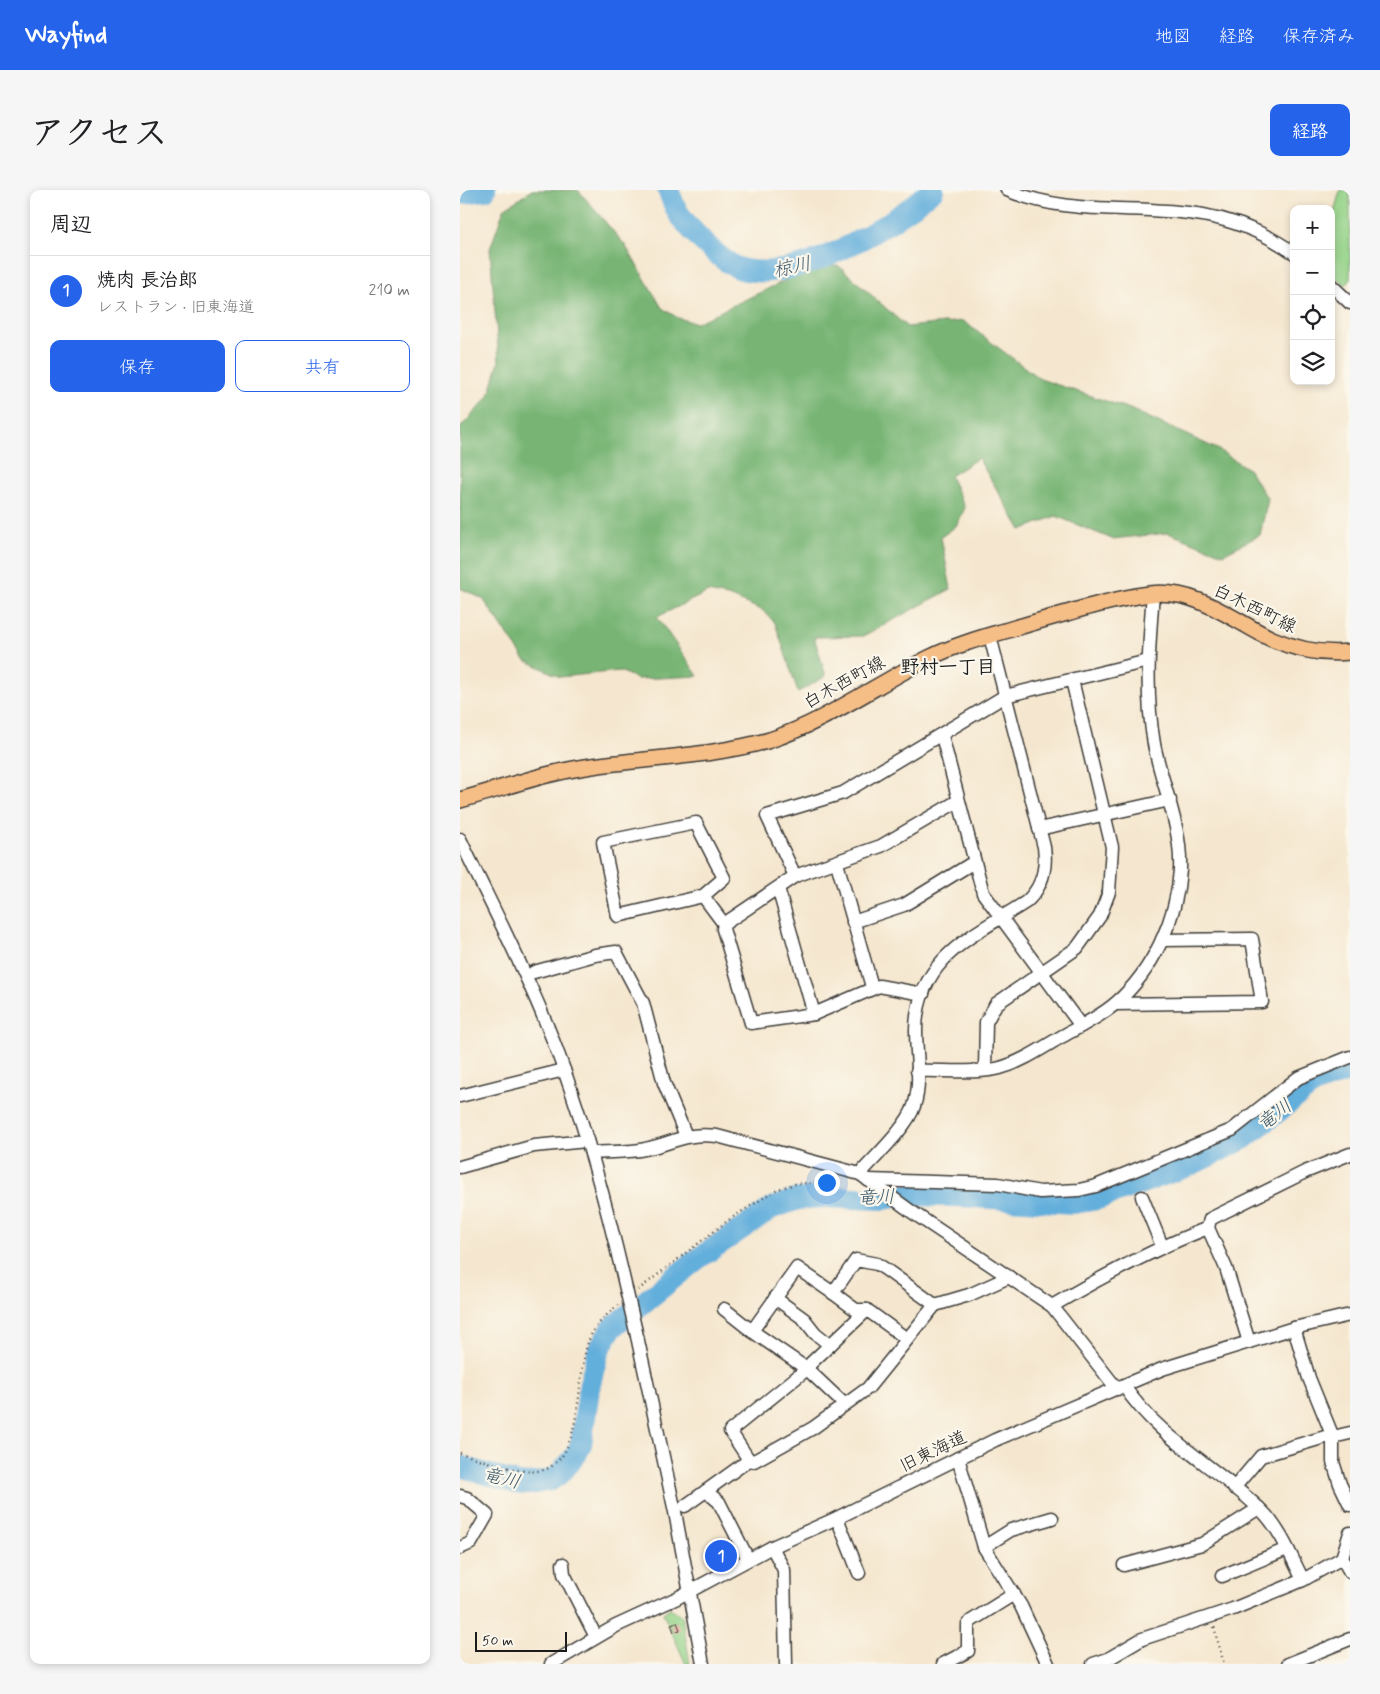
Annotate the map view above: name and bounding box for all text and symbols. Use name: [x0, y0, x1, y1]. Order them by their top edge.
text: Wayfind: [25, 20, 107, 51]
text: 地図: [1155, 25, 1191, 49]
text: 経路: [1219, 25, 1255, 49]
text: 保存済み: [1283, 25, 1355, 49]
button: 経路: [1270, 104, 1350, 156]
text: アクセス: [30, 111, 168, 157]
map controls: [1290, 205, 1335, 385]
button: +: [1290, 205, 1335, 250]
text: 周辺: [50, 211, 92, 239]
button: −: [1290, 250, 1335, 295]
water label: 椋川: [771, 251, 814, 284]
text: 焼肉 長治郎: [97, 268, 197, 293]
text: 1: [62, 280, 70, 301]
text: 210 m: [369, 280, 410, 301]
button: locate: [1290, 295, 1335, 340]
text: レストラン · 旧東海道: [97, 297, 255, 318]
button: 保存: [50, 340, 225, 392]
button: 共有: [235, 340, 410, 392]
button: layers: [1290, 340, 1335, 385]
street label: 白木西町線: [1209, 578, 1300, 639]
street label: 白木西町線: [799, 651, 890, 715]
district label: 野村一丁目: [900, 655, 996, 680]
water label: 竜川: [1252, 1094, 1298, 1137]
your location: [814, 1170, 840, 1196]
water label: 竜川: [857, 1184, 895, 1211]
street label: 旧東海道: [896, 1425, 971, 1478]
water label: 竜川: [480, 1462, 523, 1495]
pin: 1: [705, 1537, 737, 1575]
scale bar: [475, 1629, 568, 1652]
text: 50 m: [482, 1632, 513, 1650]

